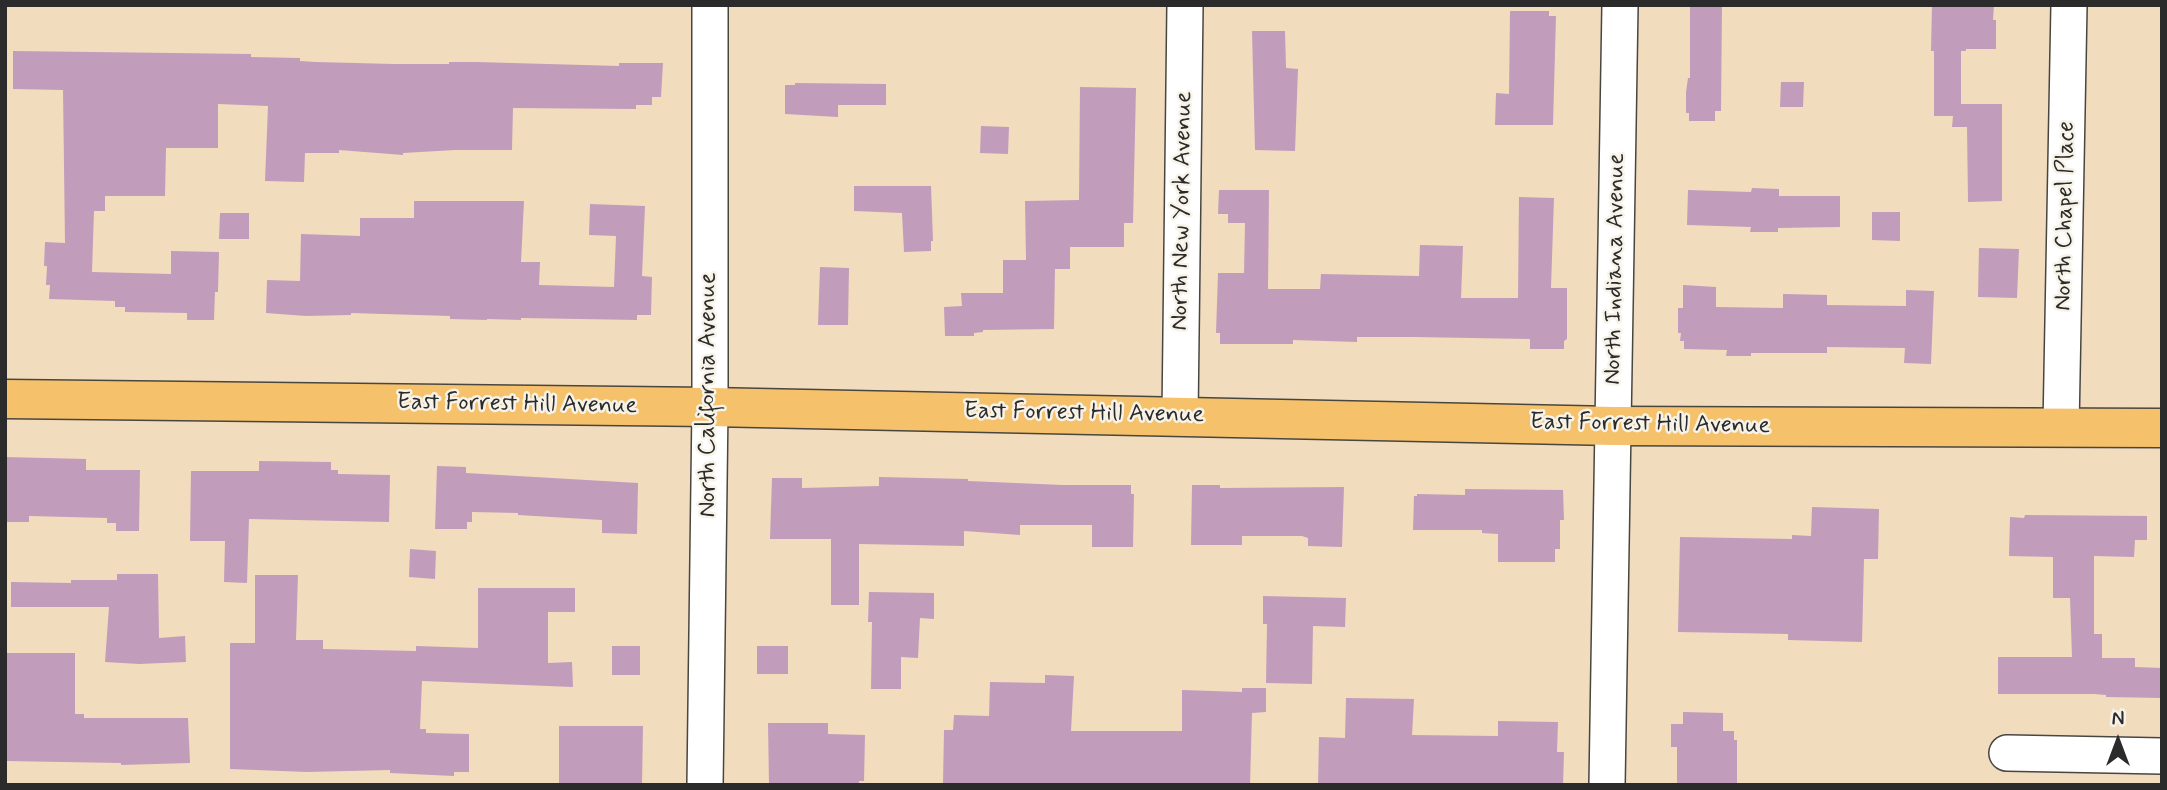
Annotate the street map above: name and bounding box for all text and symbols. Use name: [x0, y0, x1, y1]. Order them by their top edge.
street label: North New York Avenue: [1167, 91, 1199, 331]
street label: North Chapel Place: [2050, 121, 2082, 311]
street label: North Indiana Avenue: [1600, 153, 1632, 385]
street label: North California Avenue: [695, 272, 723, 518]
street label: East Forrest Hill Avenue: [397, 389, 637, 421]
street label: East Forrest Hill Avenue: [964, 398, 1204, 430]
street label: East Forrest Hill Avenue: [1530, 409, 1770, 441]
north arrow: [2083, 706, 2153, 776]
text: N: [2112, 707, 2124, 732]

